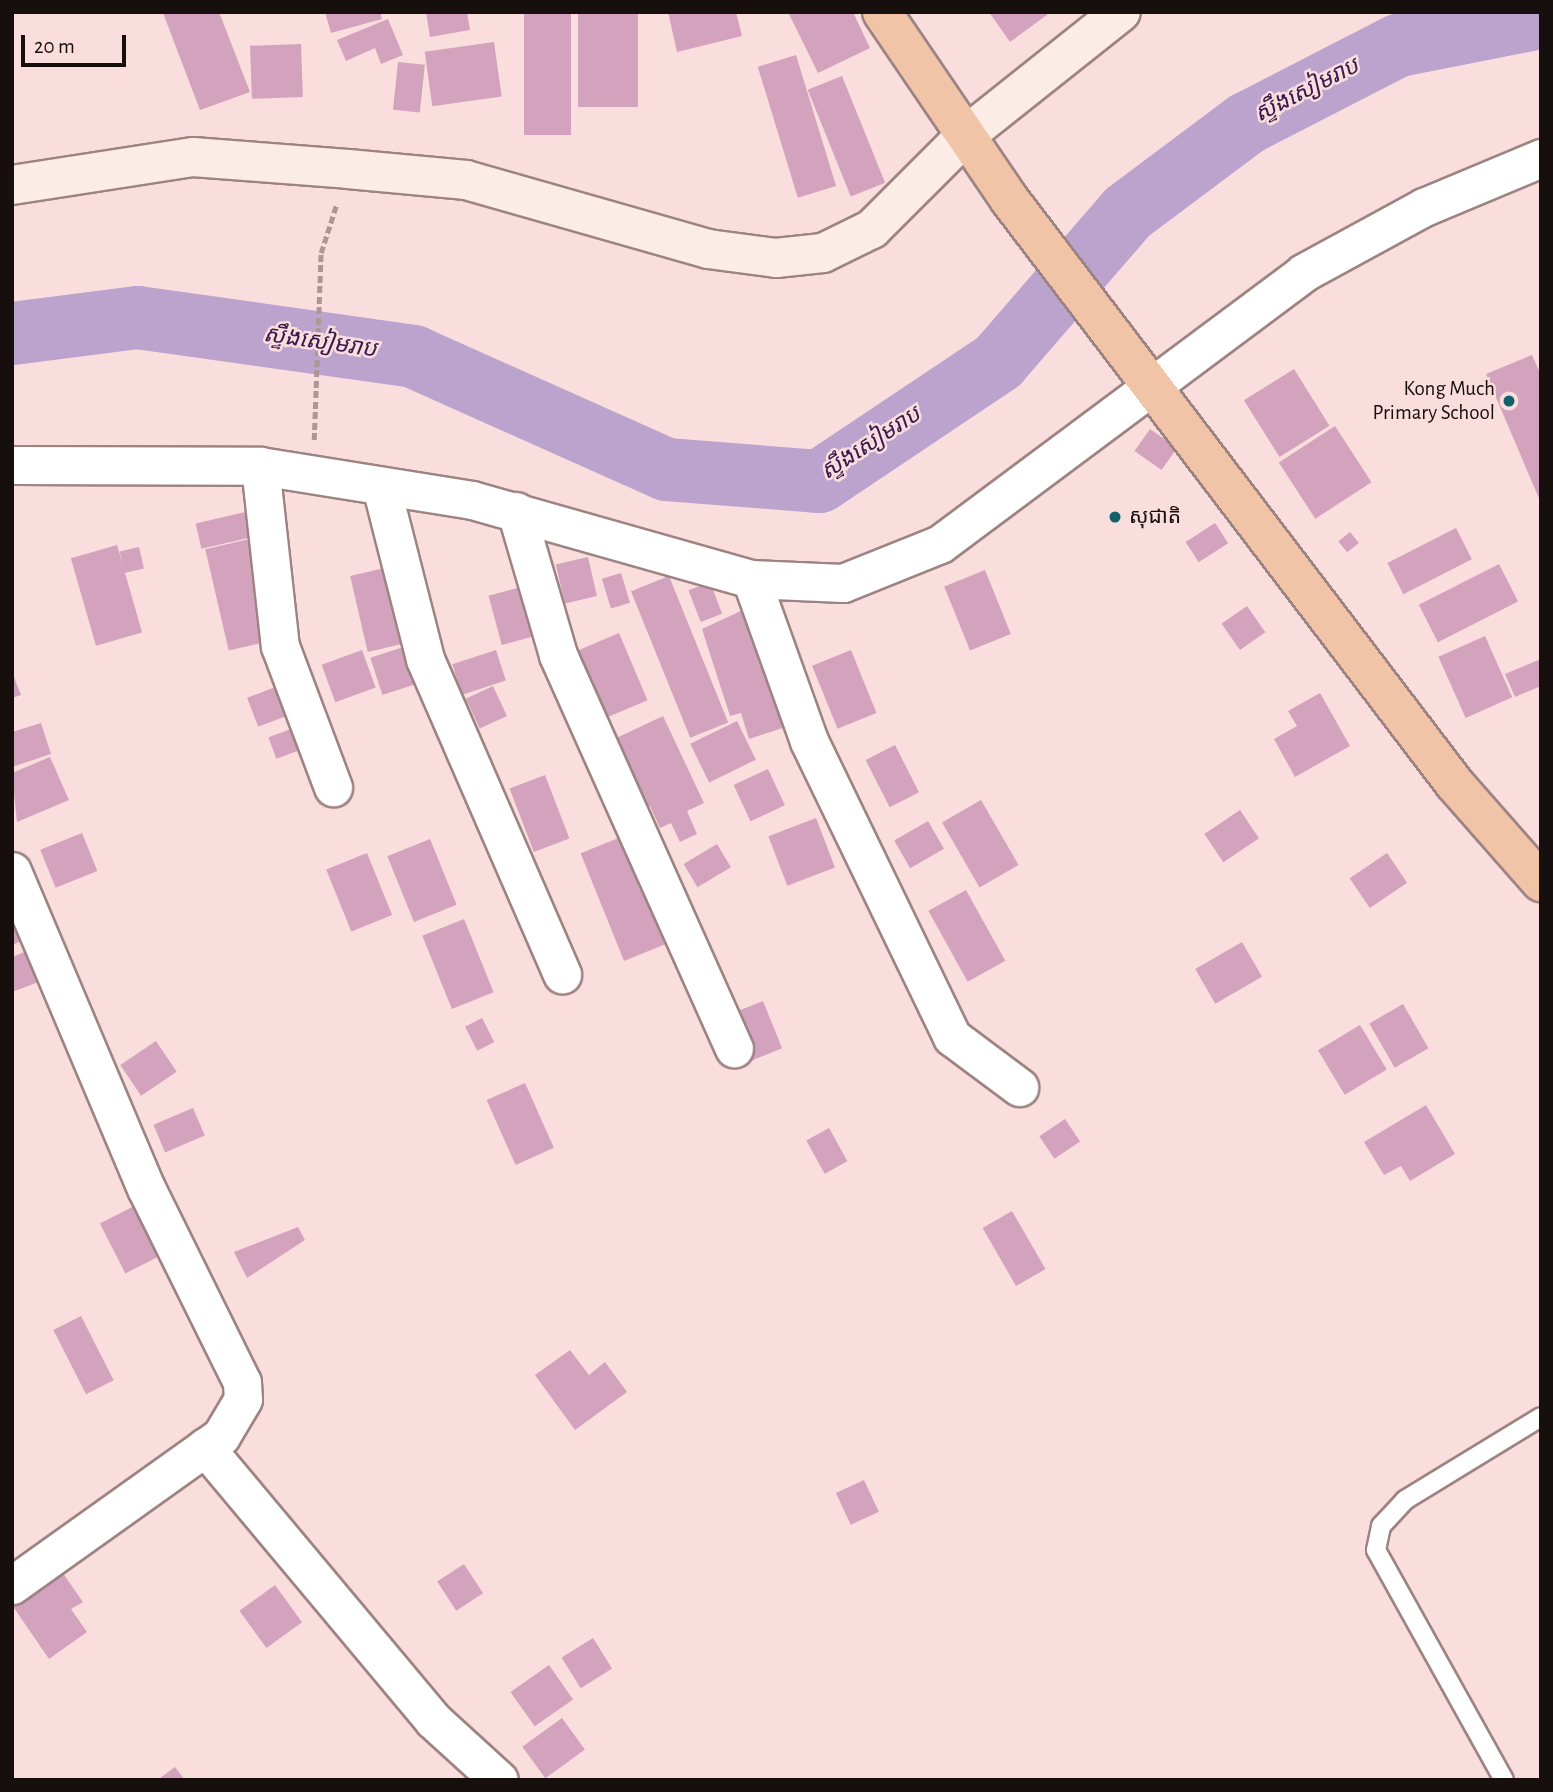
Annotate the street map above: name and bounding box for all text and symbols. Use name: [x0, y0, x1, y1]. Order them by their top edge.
scale bar: [24, 21, 130, 65]
text: 20 m: [34, 36, 75, 57]
water label: ស្ទឹងសៀមរាប: [1250, 53, 1364, 129]
water label: ស្ទឹងសៀមរាប: [262, 321, 378, 365]
place label: Kong Much Primary School: [1372, 376, 1495, 426]
marker: Kong Much Primary School: [1501, 393, 1517, 409]
water label: ស្ទឹងសៀមរាប: [816, 401, 926, 487]
place label: សុជាតិ: [1129, 504, 1181, 530]
marker: សុជាតិ: [1107, 509, 1123, 525]

